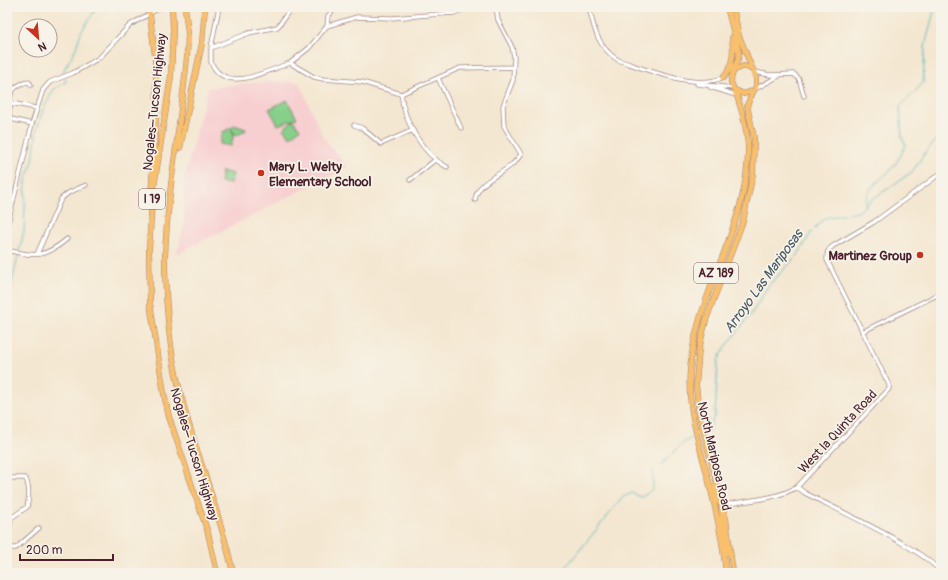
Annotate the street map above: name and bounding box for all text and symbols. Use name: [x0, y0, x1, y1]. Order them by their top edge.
north arrow: [18, 18, 58, 58]
street label: Nogales–Tucson Highway: [140, 32, 170, 171]
text: N: [35, 39, 48, 54]
place label: Mary L. Welty Elementary School: [269, 159, 372, 190]
marker: Mary L. Welty Elementary School: [256, 168, 266, 178]
road number: I 19: [139, 189, 165, 209]
water label: Arroyo Las Mariposas: [720, 225, 808, 336]
place label: Martinez Group: [829, 248, 912, 264]
marker: Martinez Group: [915, 250, 925, 260]
road number: AZ 189: [694, 263, 738, 283]
street label: Nogales–Tucson Highway: [166, 386, 222, 523]
street label: West la Quinta Road: [795, 387, 881, 477]
street label: North Mariposa Road: [694, 400, 734, 512]
scale bar: [20, 536, 113, 562]
text: 200 m: [26, 543, 63, 558]

